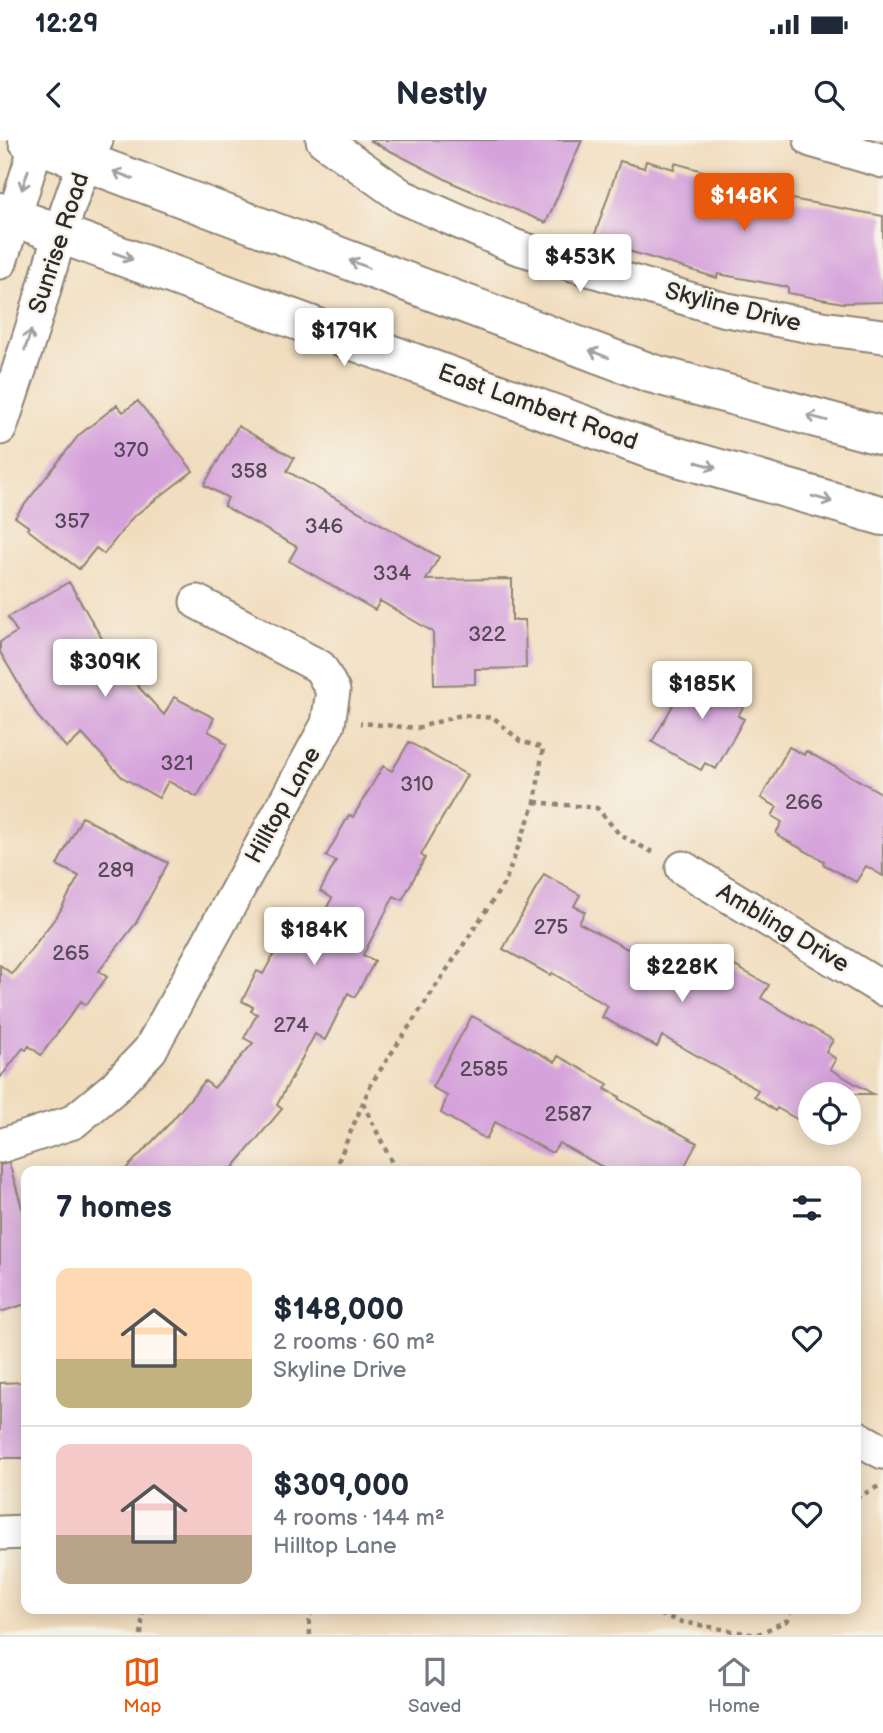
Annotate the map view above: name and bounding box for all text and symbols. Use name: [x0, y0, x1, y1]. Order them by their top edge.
text: 12:29: [35, 9, 99, 40]
text: Nestly: [396, 75, 487, 114]
icon: back: [35, 76, 73, 114]
icon: search: [810, 76, 848, 114]
one-way arrow: [112, 168, 134, 180]
one-way arrow: [18, 169, 31, 191]
street label: Sunrise Road: [23, 169, 95, 317]
pin: $148K: [695, 174, 793, 233]
text: $148K: [710, 182, 778, 210]
pin: $453K: [531, 234, 629, 294]
text: $453K: [544, 243, 616, 271]
one-way arrow: [112, 250, 134, 263]
one-way arrow: [348, 257, 370, 269]
street label: Skyline Drive: [662, 276, 804, 338]
pin: $179K: [295, 308, 393, 368]
text: $179K: [311, 317, 377, 345]
one-way arrow: [23, 329, 36, 351]
one-way arrow: [589, 347, 611, 359]
street label: East Lambert Road: [434, 357, 642, 457]
one-way arrow: [806, 411, 828, 424]
house number: 370: [113, 438, 149, 463]
house number: 358: [230, 459, 268, 484]
one-way arrow: [694, 460, 716, 473]
one-way arrow: [811, 493, 833, 506]
house number: 357: [54, 509, 90, 534]
house number: 346: [305, 514, 343, 539]
house number: 334: [373, 561, 412, 586]
house number: 322: [468, 622, 506, 647]
pin: $309K: [56, 640, 154, 699]
text: $309K: [69, 648, 141, 676]
pin: $185K: [653, 662, 751, 721]
text: $185K: [668, 670, 736, 698]
street label: Hilltop Lane: [239, 742, 327, 868]
house number: 321: [160, 751, 194, 776]
house number: 310: [400, 772, 434, 797]
house number: 266: [785, 790, 823, 815]
house number: 289: [98, 858, 134, 883]
street label: Ambling Drive: [711, 877, 855, 979]
pin: $184K: [265, 908, 363, 967]
house number: 275: [534, 915, 568, 940]
text: $184K: [280, 916, 348, 944]
house number: 265: [52, 941, 90, 966]
pin: $228K: [633, 944, 731, 1004]
text: $228K: [646, 953, 718, 981]
house number: 274: [273, 1013, 309, 1038]
house number: 2585: [460, 1057, 508, 1082]
map controls: [798, 1082, 861, 1145]
button: locate: [798, 1082, 861, 1145]
house number: 2587: [545, 1102, 592, 1127]
icon: filters: [788, 1189, 826, 1227]
text: 7 homes: [56, 1190, 172, 1226]
text: $148,000: [273, 1292, 404, 1328]
icon: home: [112, 1296, 196, 1380]
icon: heart: [788, 1319, 826, 1357]
text: 2 rooms · 60 m²: [273, 1328, 435, 1356]
text: Skyline Drive: [273, 1356, 406, 1384]
text: $309,000: [273, 1468, 409, 1504]
icon: home: [112, 1472, 196, 1556]
icon: heart: [788, 1495, 826, 1533]
text: 4 rooms · 144 m²: [273, 1504, 445, 1532]
text: Hilltop Lane: [273, 1532, 397, 1560]
tab: Map: [123, 1653, 161, 1718]
tab: Saved: [408, 1653, 461, 1718]
tab: Home: [708, 1653, 760, 1718]

